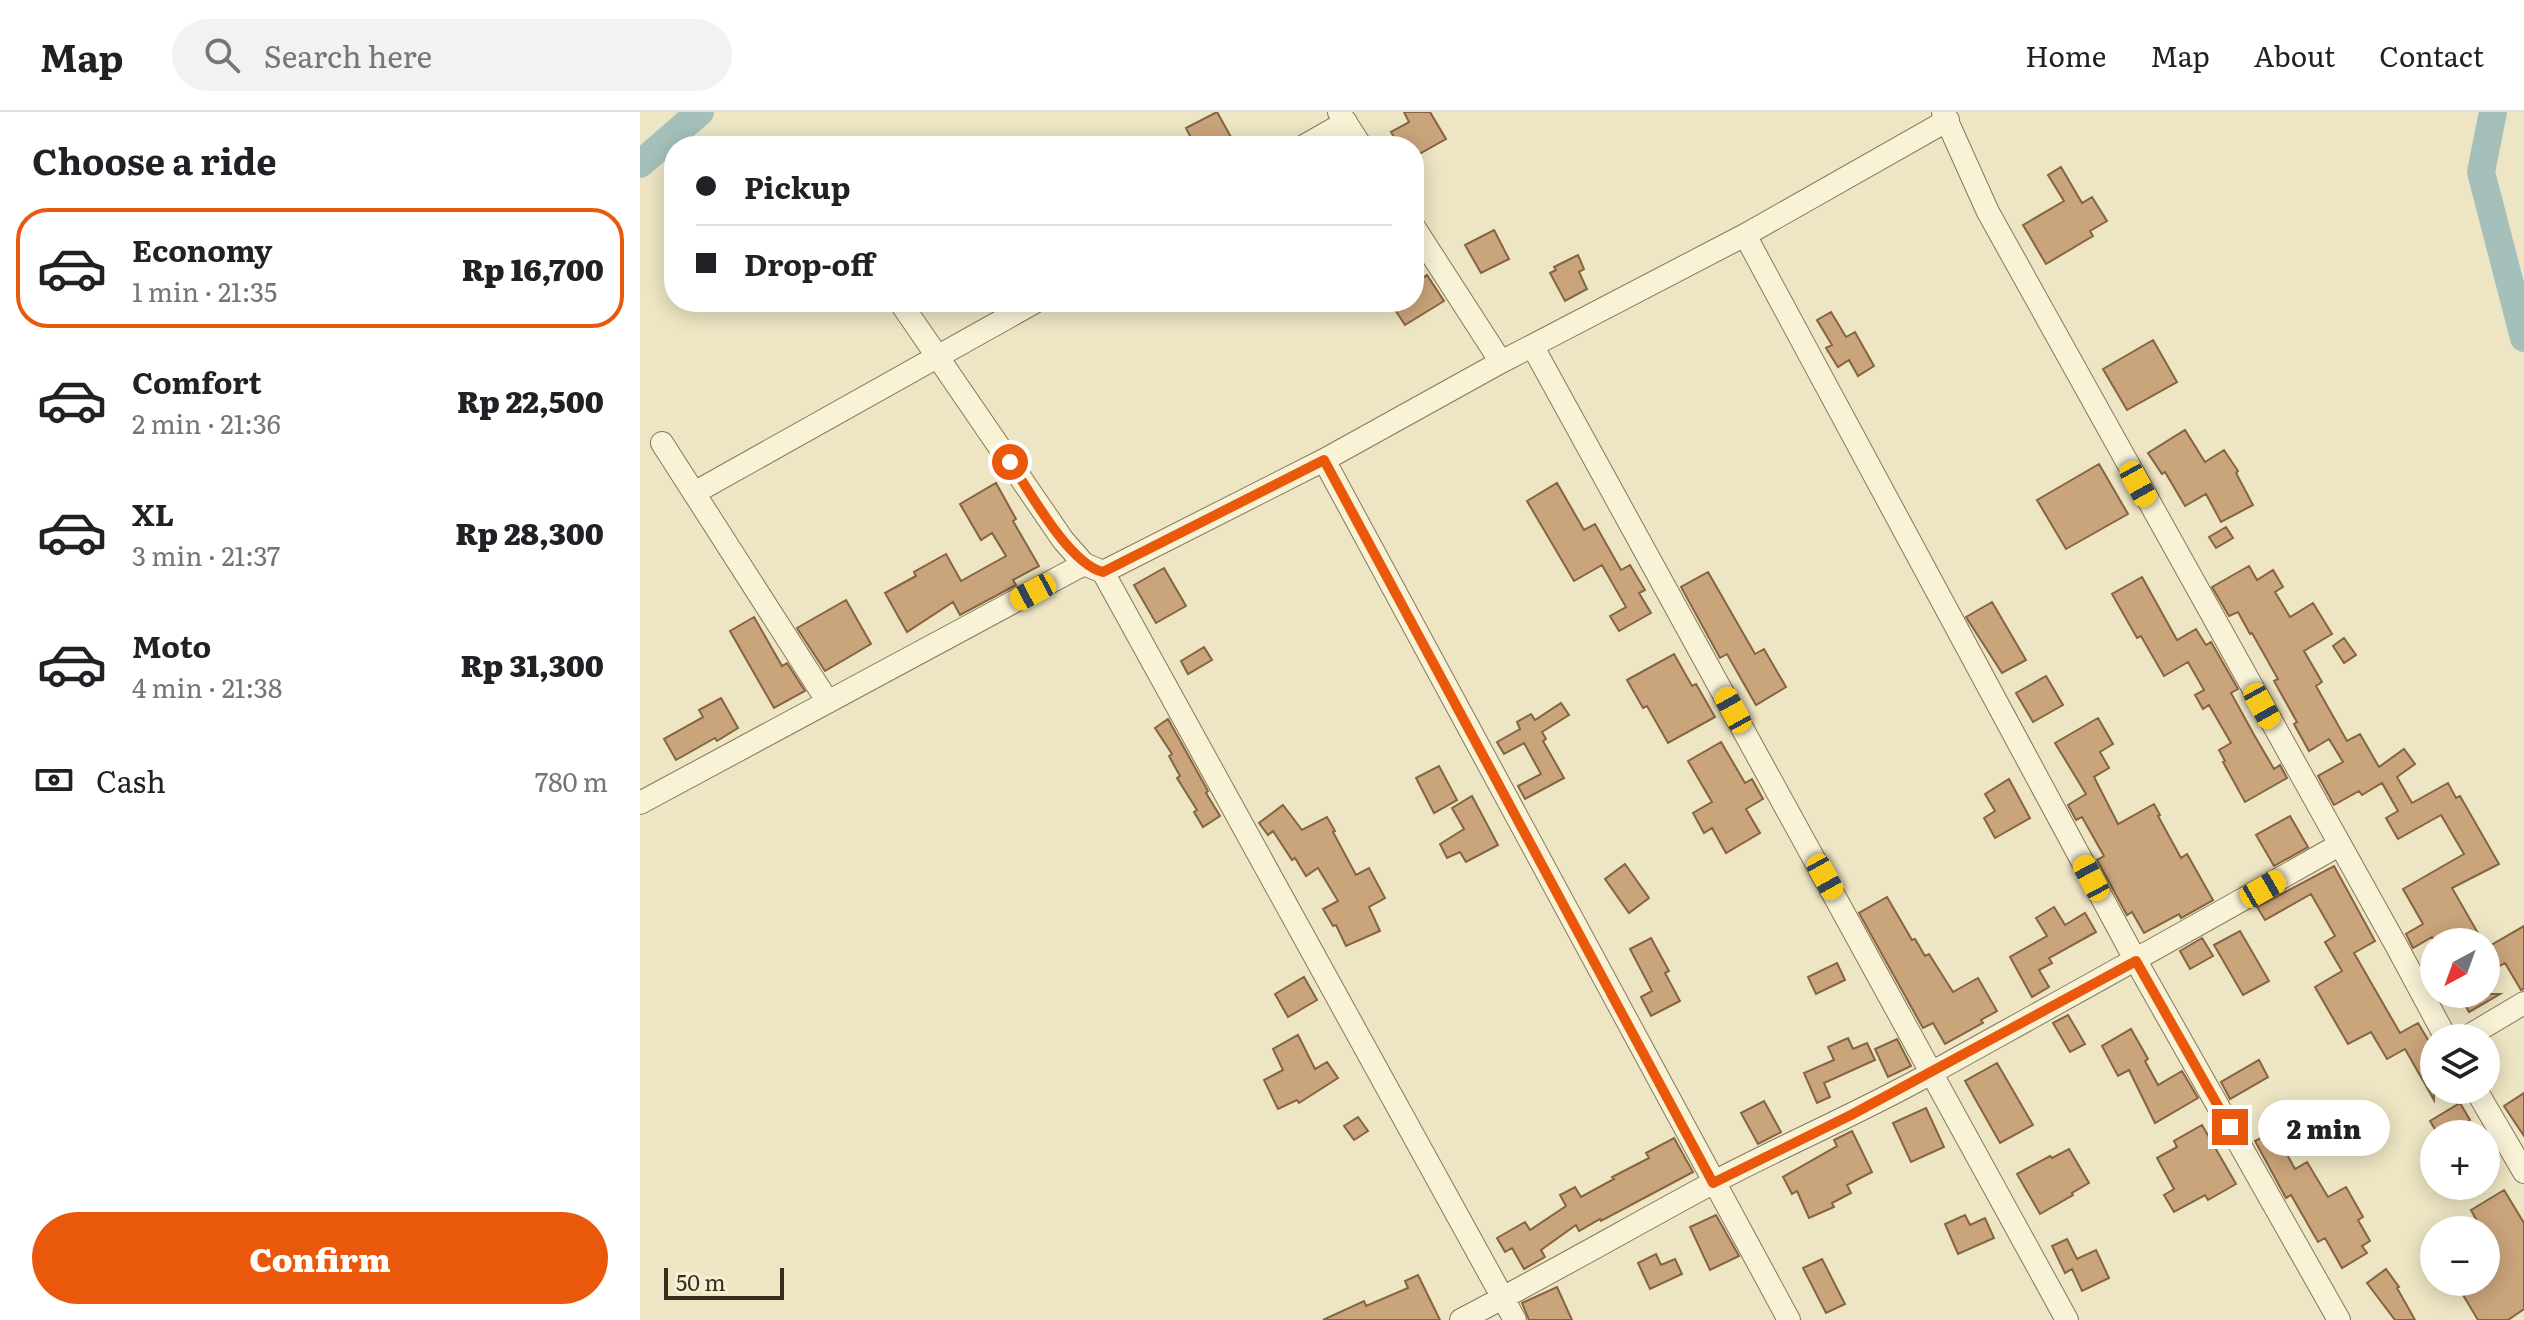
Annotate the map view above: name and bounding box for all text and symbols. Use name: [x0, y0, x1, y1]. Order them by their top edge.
search box: [172, 19, 732, 91]
text: Map: [40, 27, 124, 84]
icon: search: [200, 33, 244, 77]
text: Search here: [264, 33, 432, 77]
text: Home: [2025, 34, 2106, 76]
text: Map: [2150, 34, 2210, 76]
text: About: [2254, 34, 2335, 76]
text: Contact: [2379, 34, 2484, 76]
text: Choose a ride: [32, 133, 277, 186]
text: Pickup: [744, 164, 851, 208]
text: Economy: [132, 227, 272, 271]
icon: car: [36, 232, 108, 304]
text: Drop-off: [744, 241, 874, 285]
text: Rp 16,700: [462, 246, 604, 290]
text: 1 min · 21:35: [132, 271, 277, 310]
text: Comfort: [132, 359, 262, 403]
icon: car: [36, 364, 108, 436]
text: Rp 22,500: [457, 378, 604, 422]
text: 2 min · 21:36: [132, 403, 281, 442]
route start: [992, 444, 1028, 480]
car: [2116, 457, 2160, 511]
text: XL: [132, 491, 174, 535]
icon: car: [36, 496, 108, 568]
text: Rp 28,300: [455, 510, 604, 554]
text: 3 min · 21:37: [132, 535, 280, 574]
car: [1006, 570, 1060, 614]
text: Moto: [132, 623, 211, 667]
icon: car: [36, 628, 108, 700]
text: Rp 31,300: [461, 642, 604, 686]
text: 4 min · 21:38: [132, 667, 282, 706]
car: [2240, 679, 2284, 733]
car: [1711, 683, 1755, 737]
icon: cash: [32, 758, 76, 802]
text: Cash: [96, 758, 166, 802]
text: 780 m: [535, 761, 608, 800]
car: [1803, 850, 1847, 904]
car: [2069, 851, 2113, 905]
car: [2236, 867, 2290, 911]
north arrow: [2420, 928, 2500, 1008]
map controls: [2420, 928, 2500, 1296]
button: layers: [2420, 1024, 2500, 1104]
callout: 2 min: [2258, 1099, 2390, 1155]
text: 2 min: [2287, 1108, 2361, 1147]
route end: [2212, 1109, 2248, 1145]
button: +: [2420, 1120, 2500, 1200]
button: Confirm: [32, 1212, 608, 1304]
button: −: [2420, 1216, 2500, 1296]
scale bar: [664, 1264, 784, 1300]
text: 50 m: [676, 1265, 726, 1298]

